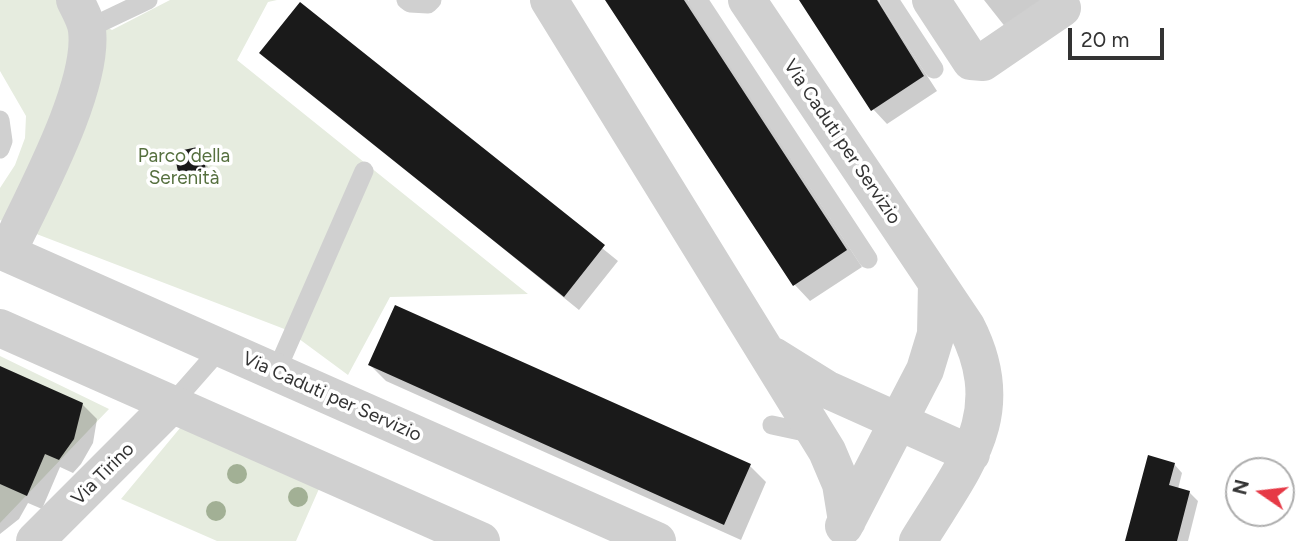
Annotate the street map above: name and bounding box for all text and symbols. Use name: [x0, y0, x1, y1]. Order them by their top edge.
scale bar: [1071, 14, 1167, 58]
text: 20 m: [1081, 27, 1129, 52]
street label: Via Caduti per Servizio: [778, 55, 906, 229]
park label: Parco della Serenità: [138, 145, 230, 189]
street label: Via Caduti per Servizio: [239, 347, 425, 447]
street label: Via Tirino: [67, 438, 139, 510]
north arrow: [1225, 457, 1295, 527]
text: N: [1228, 477, 1254, 497]

